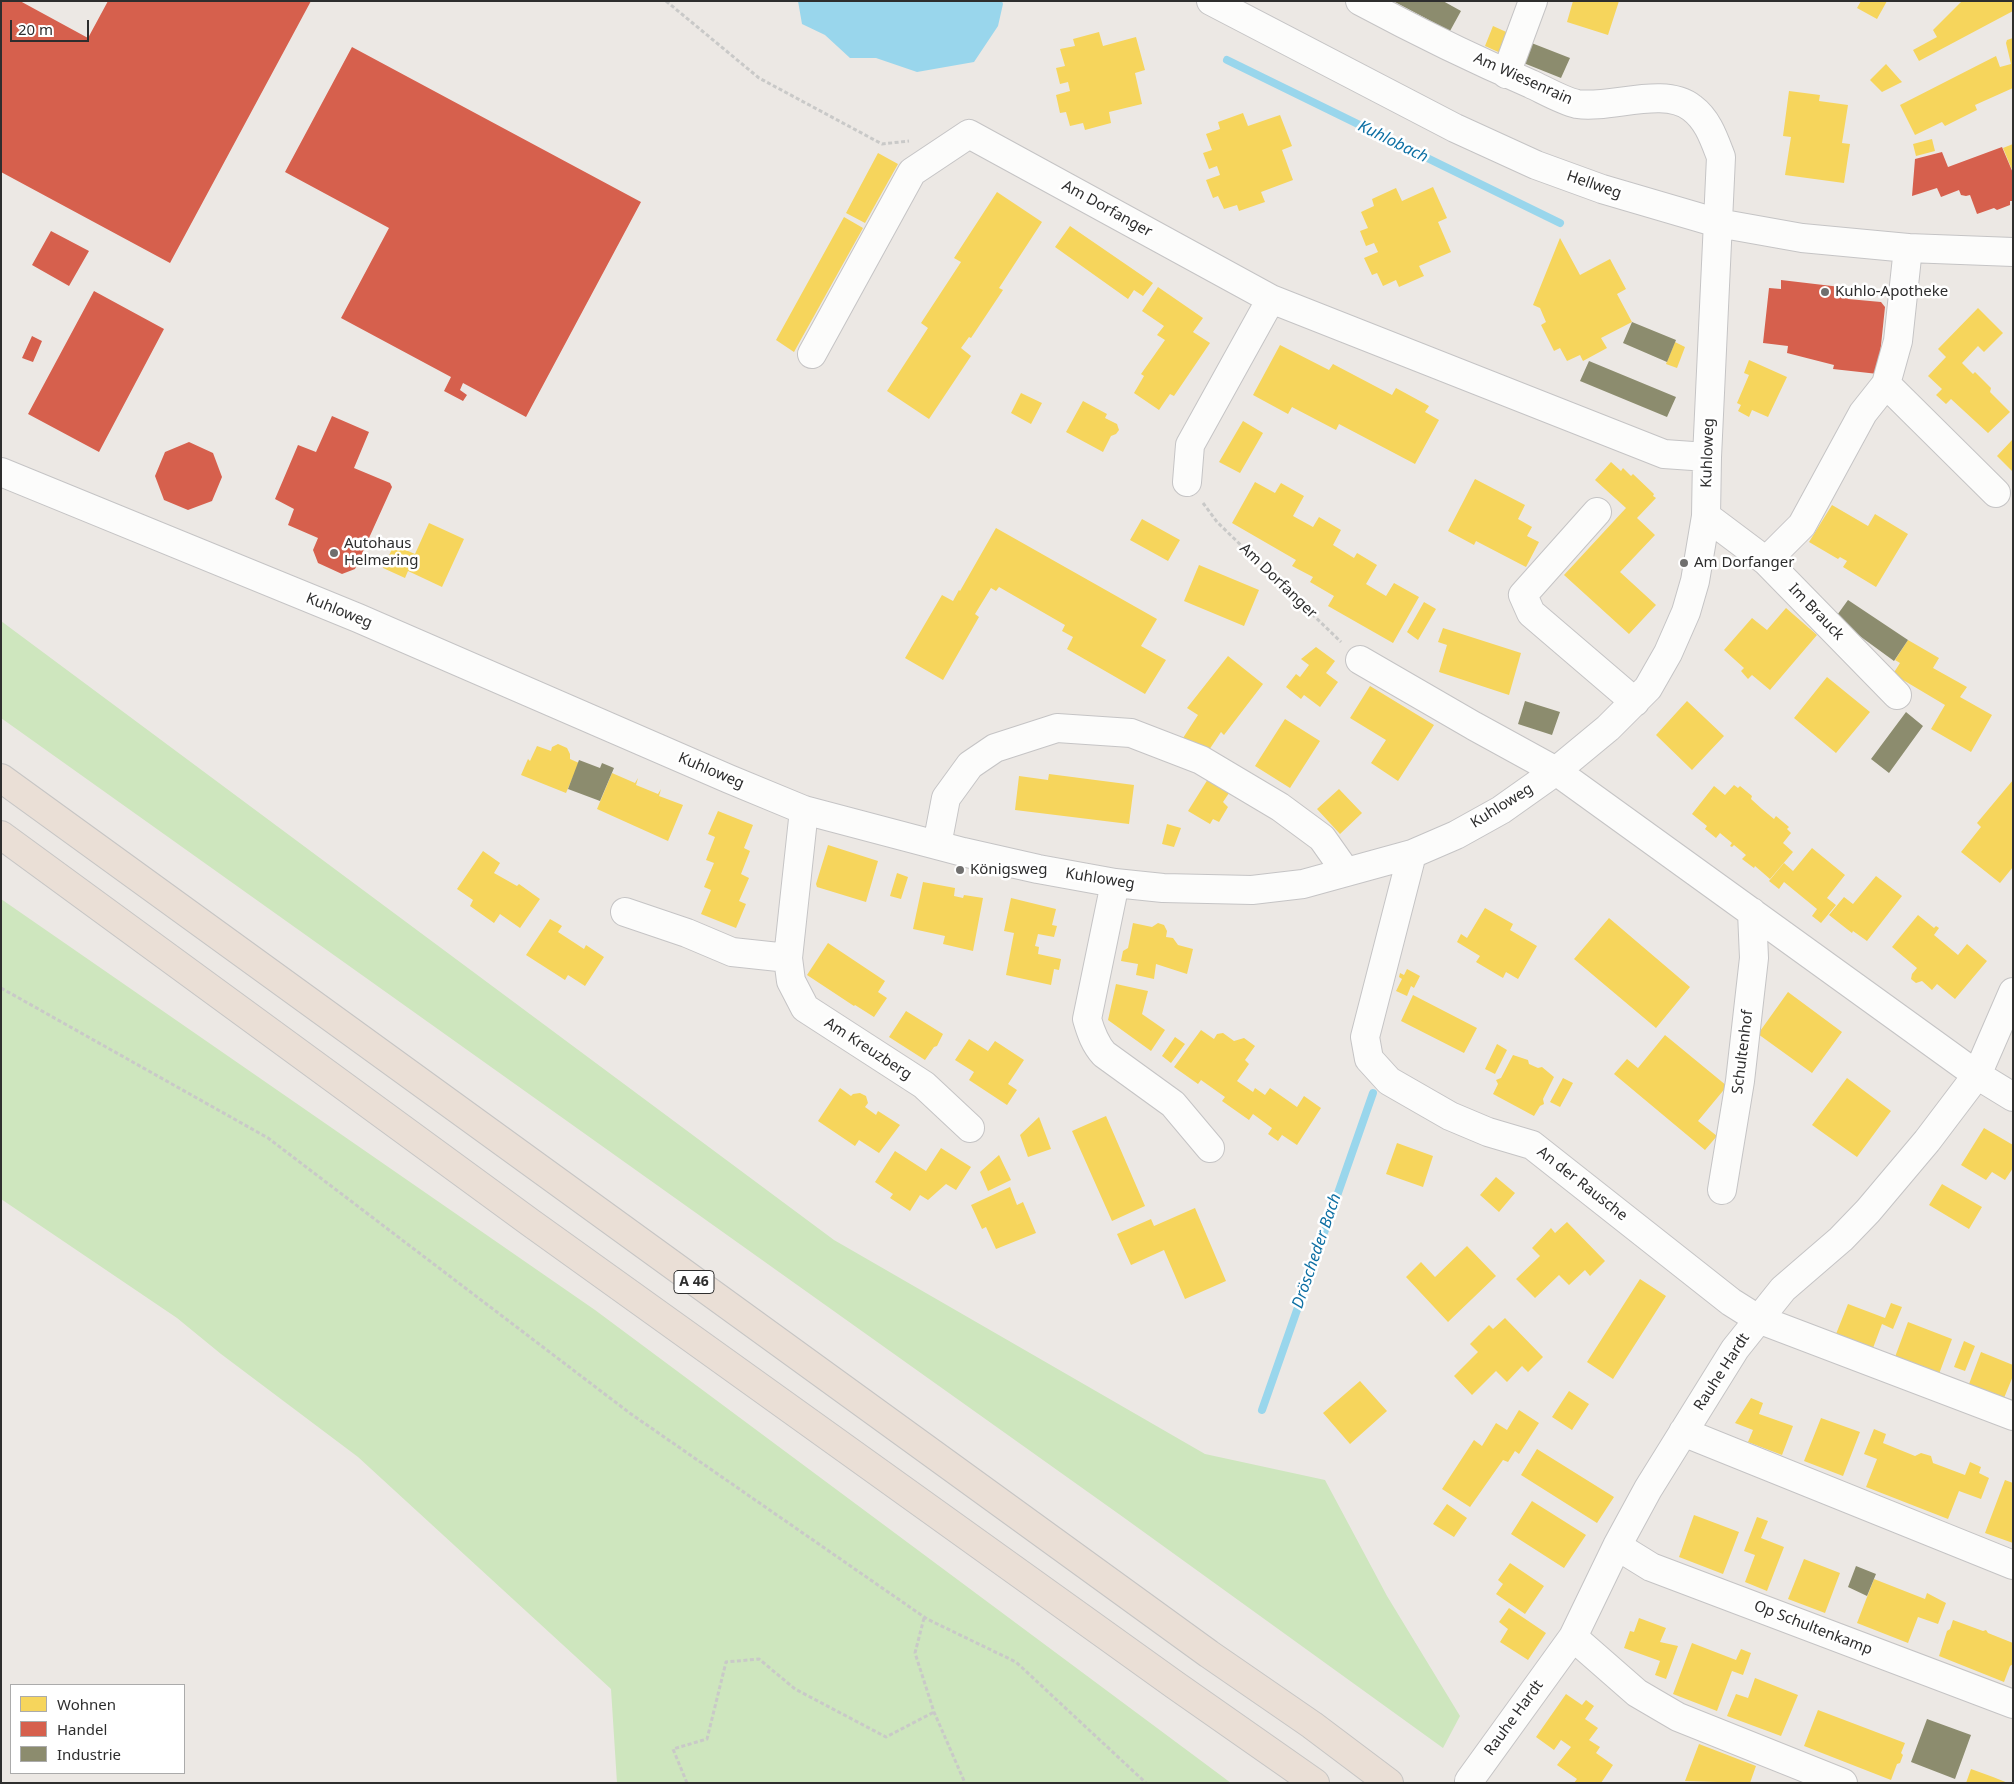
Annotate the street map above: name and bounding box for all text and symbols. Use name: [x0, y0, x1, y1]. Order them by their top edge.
scale bar: [12, 10, 91, 42]
text: 20 m: [18, 19, 53, 39]
street label: Am Wiesenrain: [1471, 49, 1575, 109]
water label: Kuhlobach: [1355, 117, 1431, 167]
street label: Hellweg: [1564, 167, 1624, 203]
street label: Am Dorfanger: [1059, 177, 1155, 241]
place label: Kuhlo-Apotheke: [1835, 283, 1948, 301]
marker: Kuhlo-Apotheke: [1819, 286, 1831, 298]
street label: Kuhloweg: [1698, 418, 1718, 488]
place label: Autohaus Helmering: [344, 535, 418, 570]
street label: Am Dorfanger: [1236, 540, 1320, 622]
marker: Autohaus Helmering: [328, 547, 340, 559]
place label: Am Dorfanger: [1694, 554, 1794, 572]
marker: Am Dorfanger: [1678, 557, 1690, 569]
street label: Im Brauck: [1785, 580, 1847, 644]
street label: Kuhloweg: [303, 590, 375, 632]
street label: Kuhloweg: [675, 749, 747, 793]
street label: Kuhloweg: [1468, 780, 1536, 832]
place label: Königsweg: [970, 861, 1047, 879]
marker: Königsweg: [954, 864, 966, 876]
street label: Kuhloweg: [1064, 865, 1136, 893]
street label: Schultenhof: [1729, 1009, 1757, 1095]
street label: Am Kreuzberg: [821, 1014, 915, 1084]
street label: An der Rausche: [1533, 1143, 1631, 1225]
water label: Dröscheder Bach: [1288, 1191, 1346, 1311]
road number: A 46: [674, 1270, 714, 1294]
street label: Rauhe Hardt: [1690, 1330, 1754, 1414]
street label: Op Schultenkamp: [1751, 1597, 1875, 1659]
street label: Rauhe Hardt: [1481, 1677, 1547, 1759]
legend: [10, 1684, 185, 1774]
text: Wohnen: [57, 1694, 116, 1714]
text: Handel: [57, 1719, 107, 1739]
text: Industrie: [57, 1744, 121, 1764]

